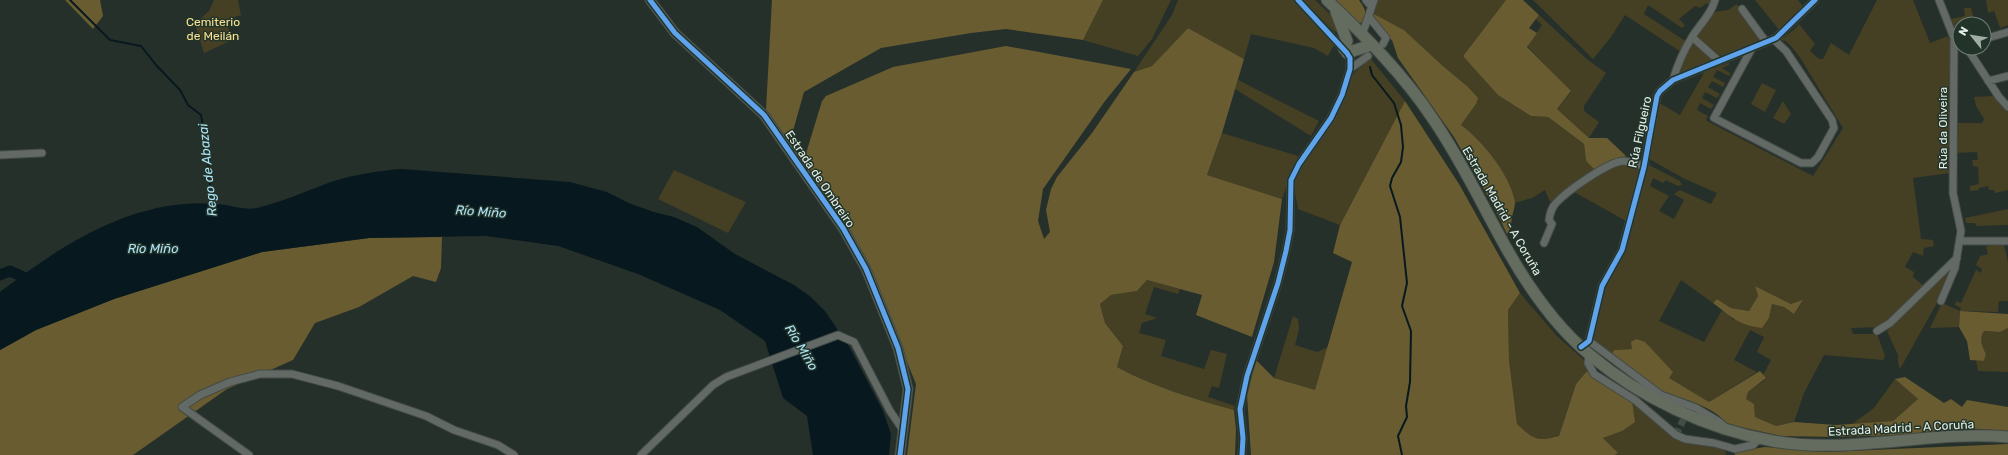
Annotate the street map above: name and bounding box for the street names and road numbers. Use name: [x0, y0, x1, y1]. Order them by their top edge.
street label: Rúa da Oliveira: [1936, 87, 1950, 169]
street label: Rúa Filgueiro: [1626, 95, 1654, 169]
street label: Estrada de Ombreiro: [782, 128, 858, 230]
street label: Estrada Madrid - A Coruña: [1459, 144, 1545, 278]
street label: Estrada Madrid - A Coruña: [1828, 417, 1974, 439]

